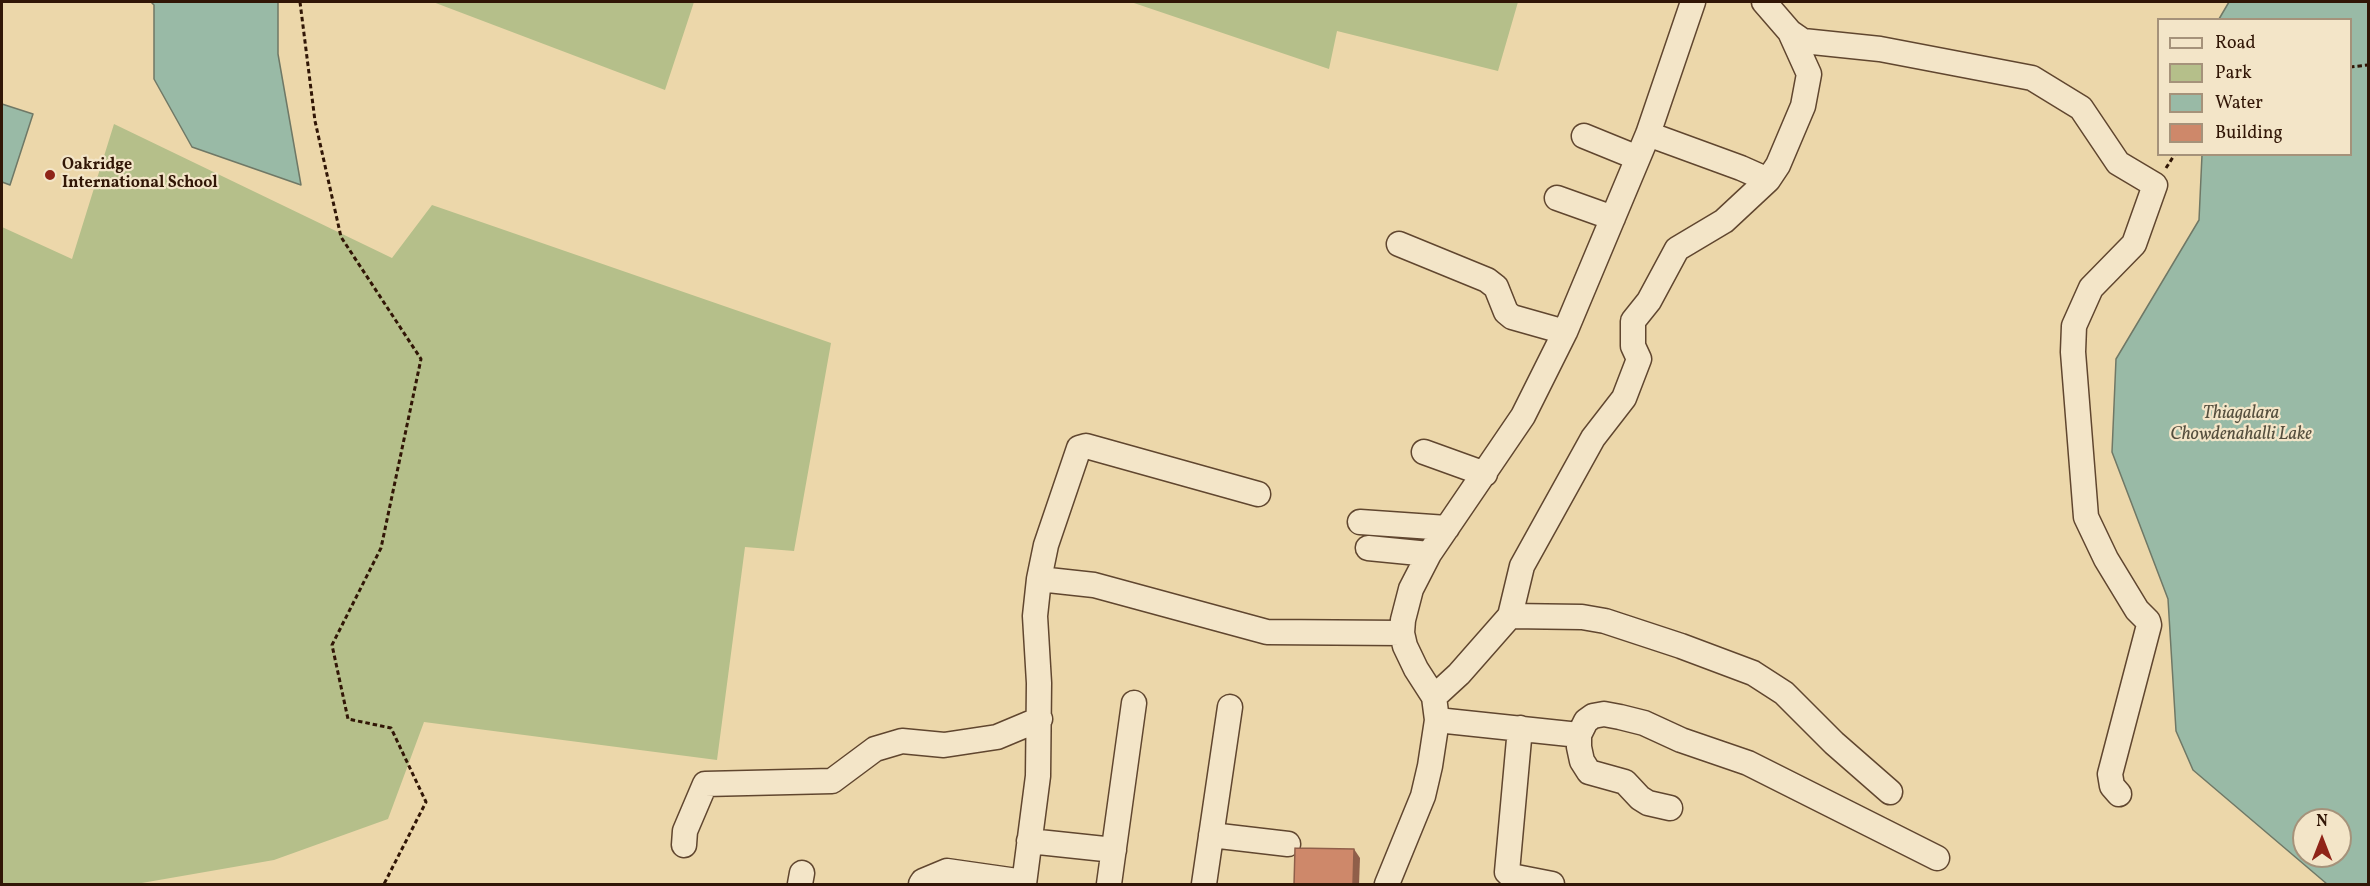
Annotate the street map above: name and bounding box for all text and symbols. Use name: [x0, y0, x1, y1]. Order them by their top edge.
legend: [2157, 18, 2352, 156]
text: Road: [2215, 31, 2256, 56]
text: Park: [2215, 61, 2252, 86]
text: Water: [2215, 91, 2263, 116]
text: Building: [2215, 121, 2283, 146]
place label: Oakridge International School: [62, 156, 218, 194]
marker: Oakridge International School: [43, 168, 57, 182]
water label: Thiagalara Chowdenahalli Lake: [2170, 404, 2312, 446]
north arrow: [2292, 808, 2352, 868]
text: N: [2316, 811, 2328, 833]

